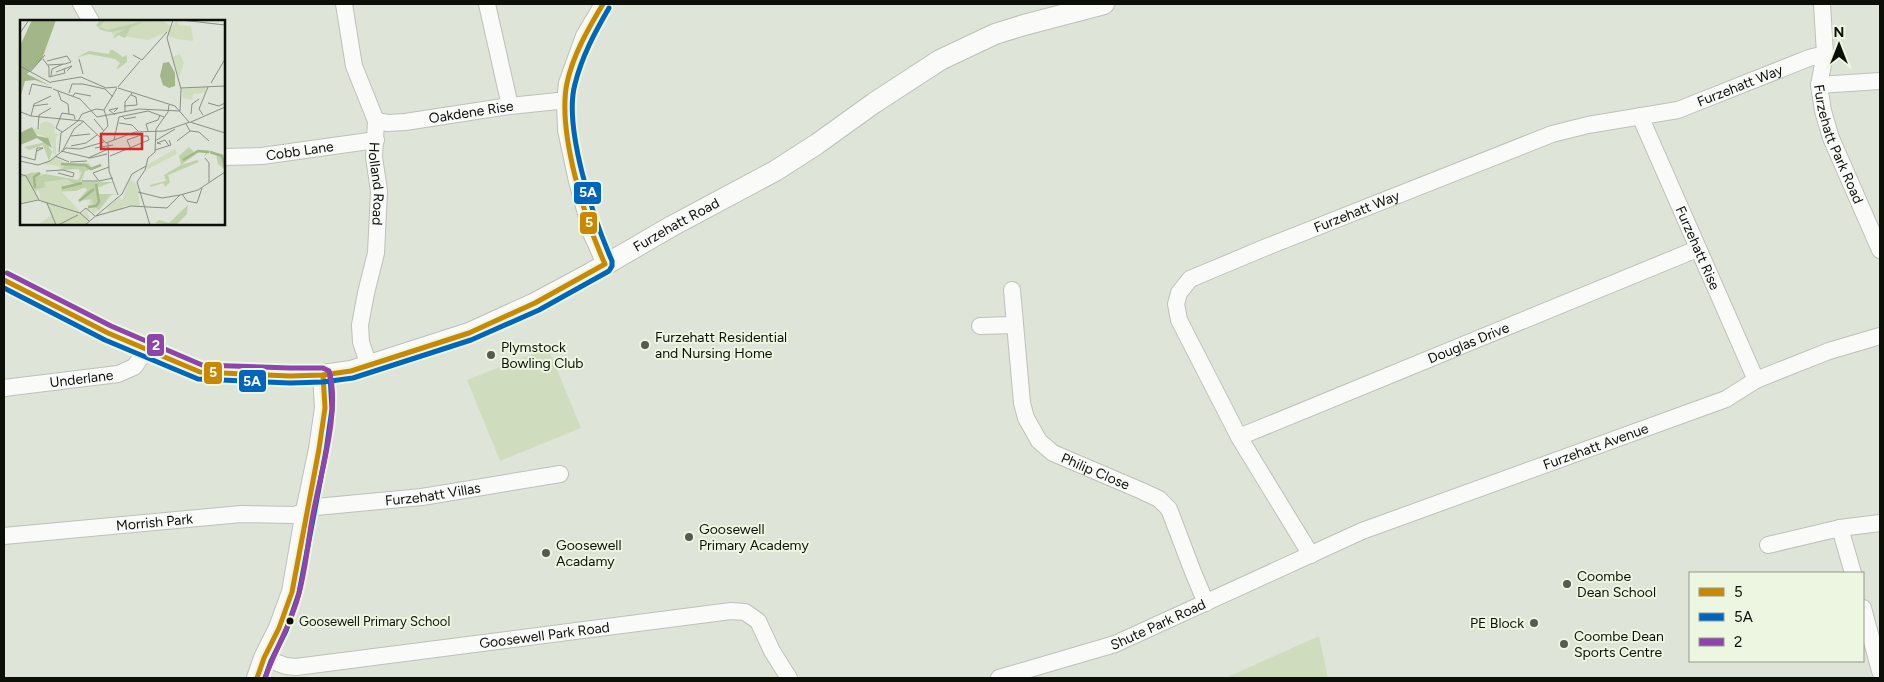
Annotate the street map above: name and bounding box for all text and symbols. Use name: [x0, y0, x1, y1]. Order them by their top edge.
inset map: [20, 20, 225, 225]
north arrow: [1814, 20, 1864, 70]
text: N: [1834, 24, 1844, 41]
street label: Furzehatt Way: [1694, 61, 1786, 110]
street label: Furzehatt Park Road: [1811, 83, 1867, 206]
street label: Oakdene Rise: [427, 97, 515, 127]
street label: Cobb Lane: [265, 138, 335, 164]
street label: Holland Road: [365, 142, 388, 226]
line badge: 5A: [573, 181, 602, 205]
text: 5A: [579, 184, 597, 201]
street label: Furzehatt Way: [1311, 187, 1403, 236]
street label: Furzehatt Road: [630, 194, 722, 255]
street label: Furzehatt Rise: [1672, 203, 1724, 293]
line badge: 5: [579, 211, 598, 235]
text: 5: [585, 214, 593, 231]
street label: Douglas Drive: [1425, 318, 1512, 367]
place label: Furzehatt Residential and Nursing Home: [655, 329, 787, 362]
line badge: 2: [146, 333, 165, 357]
text: 2: [152, 337, 160, 354]
place label: Plymstock Bowling Club: [501, 339, 583, 372]
marker: Furzehatt Residential and Nursing Home: [639, 339, 651, 351]
marker: Plymstock Bowling Club: [485, 349, 497, 361]
line badge: 5: [203, 361, 223, 385]
text: 5: [209, 364, 217, 381]
street label: Underlane: [49, 366, 115, 391]
line badge: 5A: [238, 369, 267, 393]
text: 5A: [243, 373, 261, 390]
street label: Furzehatt Avenue: [1541, 419, 1651, 473]
street label: Philip Close: [1059, 449, 1133, 493]
street label: Furzehatt Villas: [384, 479, 482, 509]
street label: Morrish Park: [115, 510, 194, 534]
place label: Goosewell Primary Academy: [699, 521, 809, 554]
marker: Goosewell Primary Academy: [683, 531, 695, 543]
place label: Goosewell Acadamy: [556, 537, 621, 570]
marker: Goosewell Acadamy: [540, 547, 552, 559]
place label: Coombe Dean School: [1577, 568, 1656, 601]
legend: [1689, 572, 1864, 662]
marker: Coombe Dean School: [1561, 578, 1573, 590]
text: 5: [1734, 583, 1743, 601]
street label: Shute Park Road: [1108, 595, 1208, 653]
text: 5A: [1734, 608, 1753, 626]
place label: Goosewell Primary School: [299, 614, 450, 629]
place label: PE Block: [1470, 615, 1524, 632]
marker: Goosewell Primary School: [285, 616, 295, 626]
marker: PE Block: [1528, 617, 1540, 629]
street label: Goosewell Park Road: [478, 618, 611, 652]
place label: Coombe Dean Sports Centre: [1574, 628, 1664, 661]
text: 2: [1734, 633, 1742, 651]
marker: Coombe Dean Sports Centre: [1558, 638, 1570, 650]

